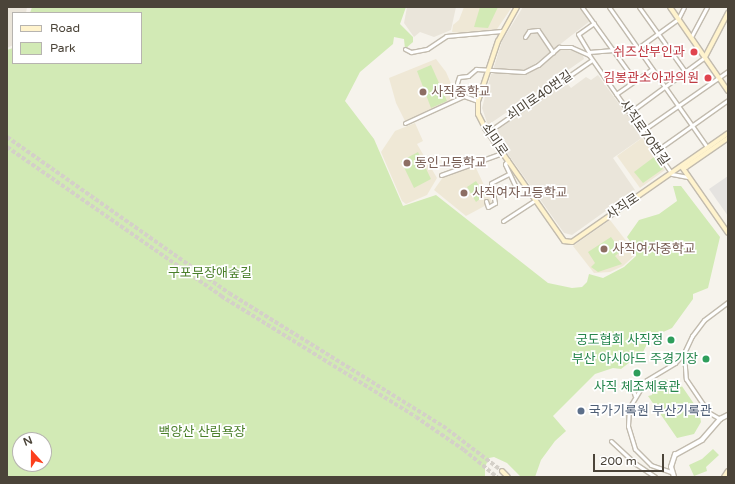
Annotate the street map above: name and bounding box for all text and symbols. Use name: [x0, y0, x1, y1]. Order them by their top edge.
legend: [12, 12, 142, 64]
text: Road: [50, 21, 80, 35]
text: Park: [50, 41, 76, 55]
place label: 쉬즈산부인과: [613, 44, 685, 60]
marker: 쉬즈산부인과: [688, 46, 700, 58]
street label: 쇠미로40번길: [504, 68, 576, 124]
place label: 김봉관소아과의원: [603, 70, 699, 86]
marker: 김봉관소아과의원: [702, 72, 714, 84]
place label: 사직중학교: [431, 84, 491, 100]
marker: 사직중학교: [418, 87, 428, 97]
street label: 사직로70번길: [616, 97, 672, 169]
street label: 쇠미로: [478, 121, 510, 159]
place label: 동인고등학교: [415, 155, 487, 171]
marker: 동인고등학교: [402, 158, 412, 168]
place label: 사직여자고등학교: [472, 185, 568, 201]
marker: 사직여자고등학교: [459, 188, 469, 198]
street label: 사직로: [604, 191, 642, 223]
place label: 사직여자중학교: [612, 241, 696, 257]
marker: 사직여자중학교: [599, 244, 609, 254]
park label: 구포무장애숲길: [168, 265, 252, 281]
place label: 궁도협회 사직정: [576, 332, 663, 348]
marker: 궁도협회 사직정: [666, 335, 676, 345]
place label: 부산 아시아드 주경기장: [572, 351, 698, 367]
marker: 부산 아시아드 주경기장: [701, 354, 711, 364]
marker: 사직 체조체육관: [632, 368, 642, 378]
place label: 사직 체조체육관: [593, 379, 681, 395]
place label: 국가기록원 부산기록관: [589, 403, 712, 419]
marker: 국가기록원 부산기록관: [576, 406, 586, 416]
park label: 백양산 산림욕장: [158, 424, 246, 440]
north arrow: [12, 432, 52, 472]
text: N: [21, 434, 34, 449]
scale bar: [595, 446, 666, 472]
text: 200 m: [600, 454, 637, 468]

